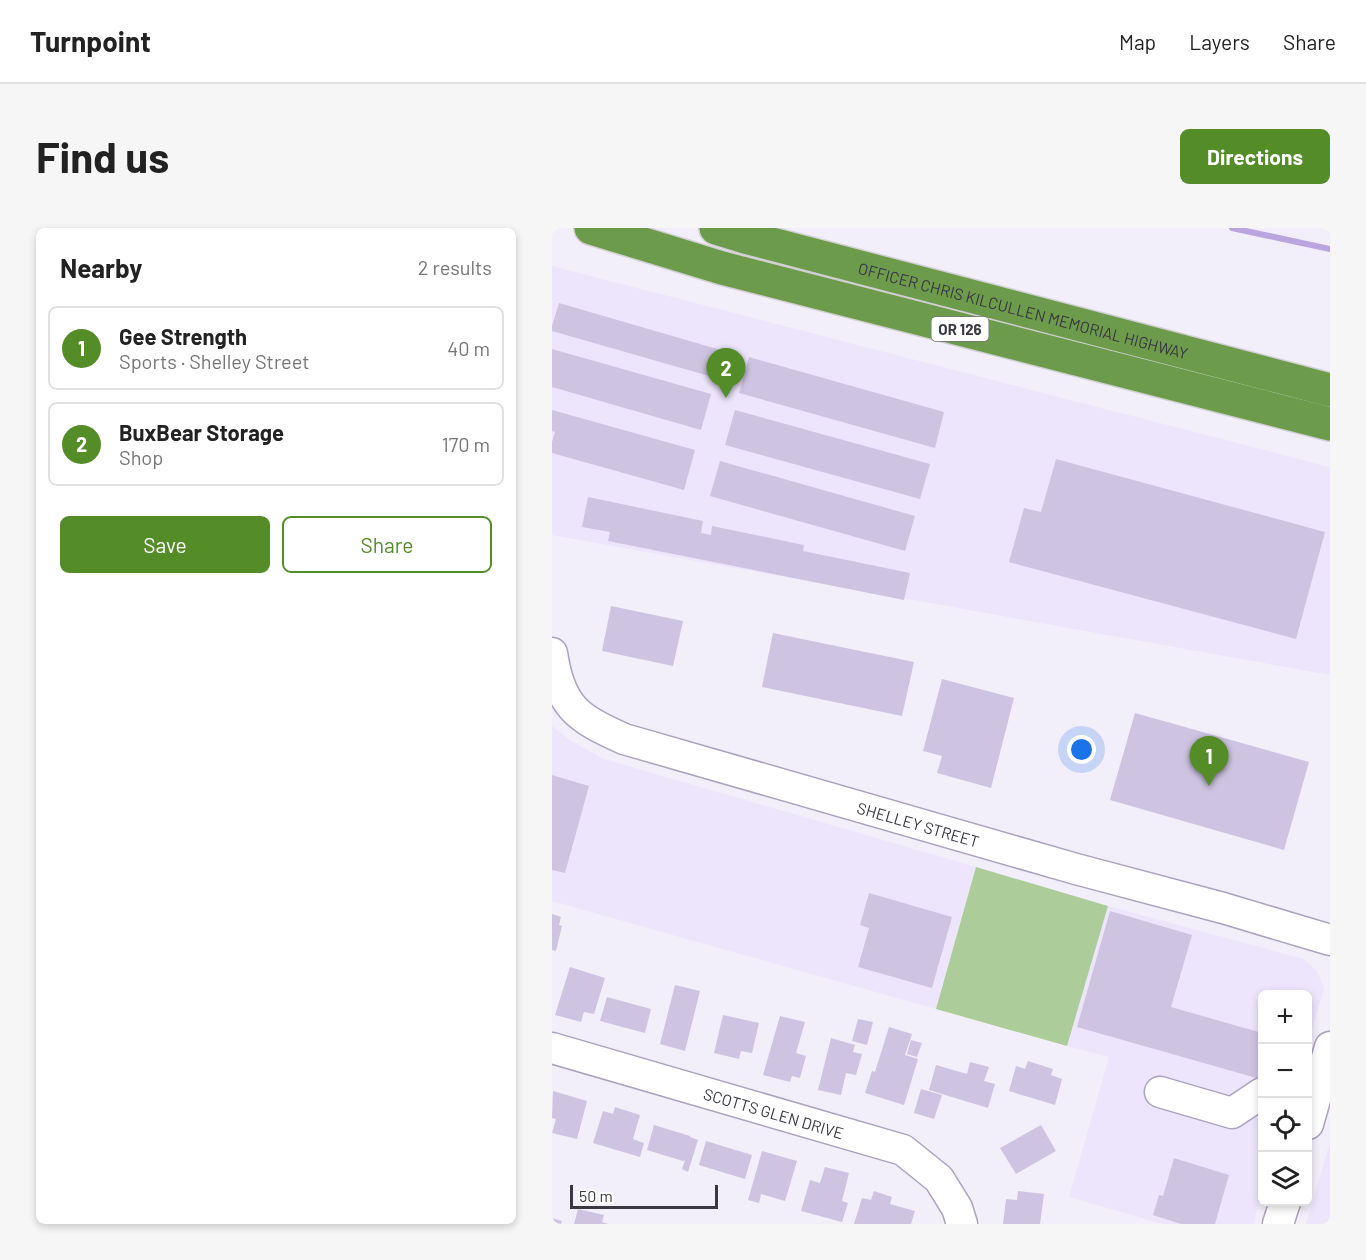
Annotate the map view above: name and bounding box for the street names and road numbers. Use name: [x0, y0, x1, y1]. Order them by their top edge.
street label: OFFICER CHRIS KILCULLEN MEMORIAL HIGHWAY: [856, 258, 1190, 362]
road number: OR 126: [932, 317, 988, 341]
street label: SHELLEY STREET: [855, 797, 981, 850]
street label: SCOTTS GLEN DRIVE: [702, 1083, 846, 1142]

